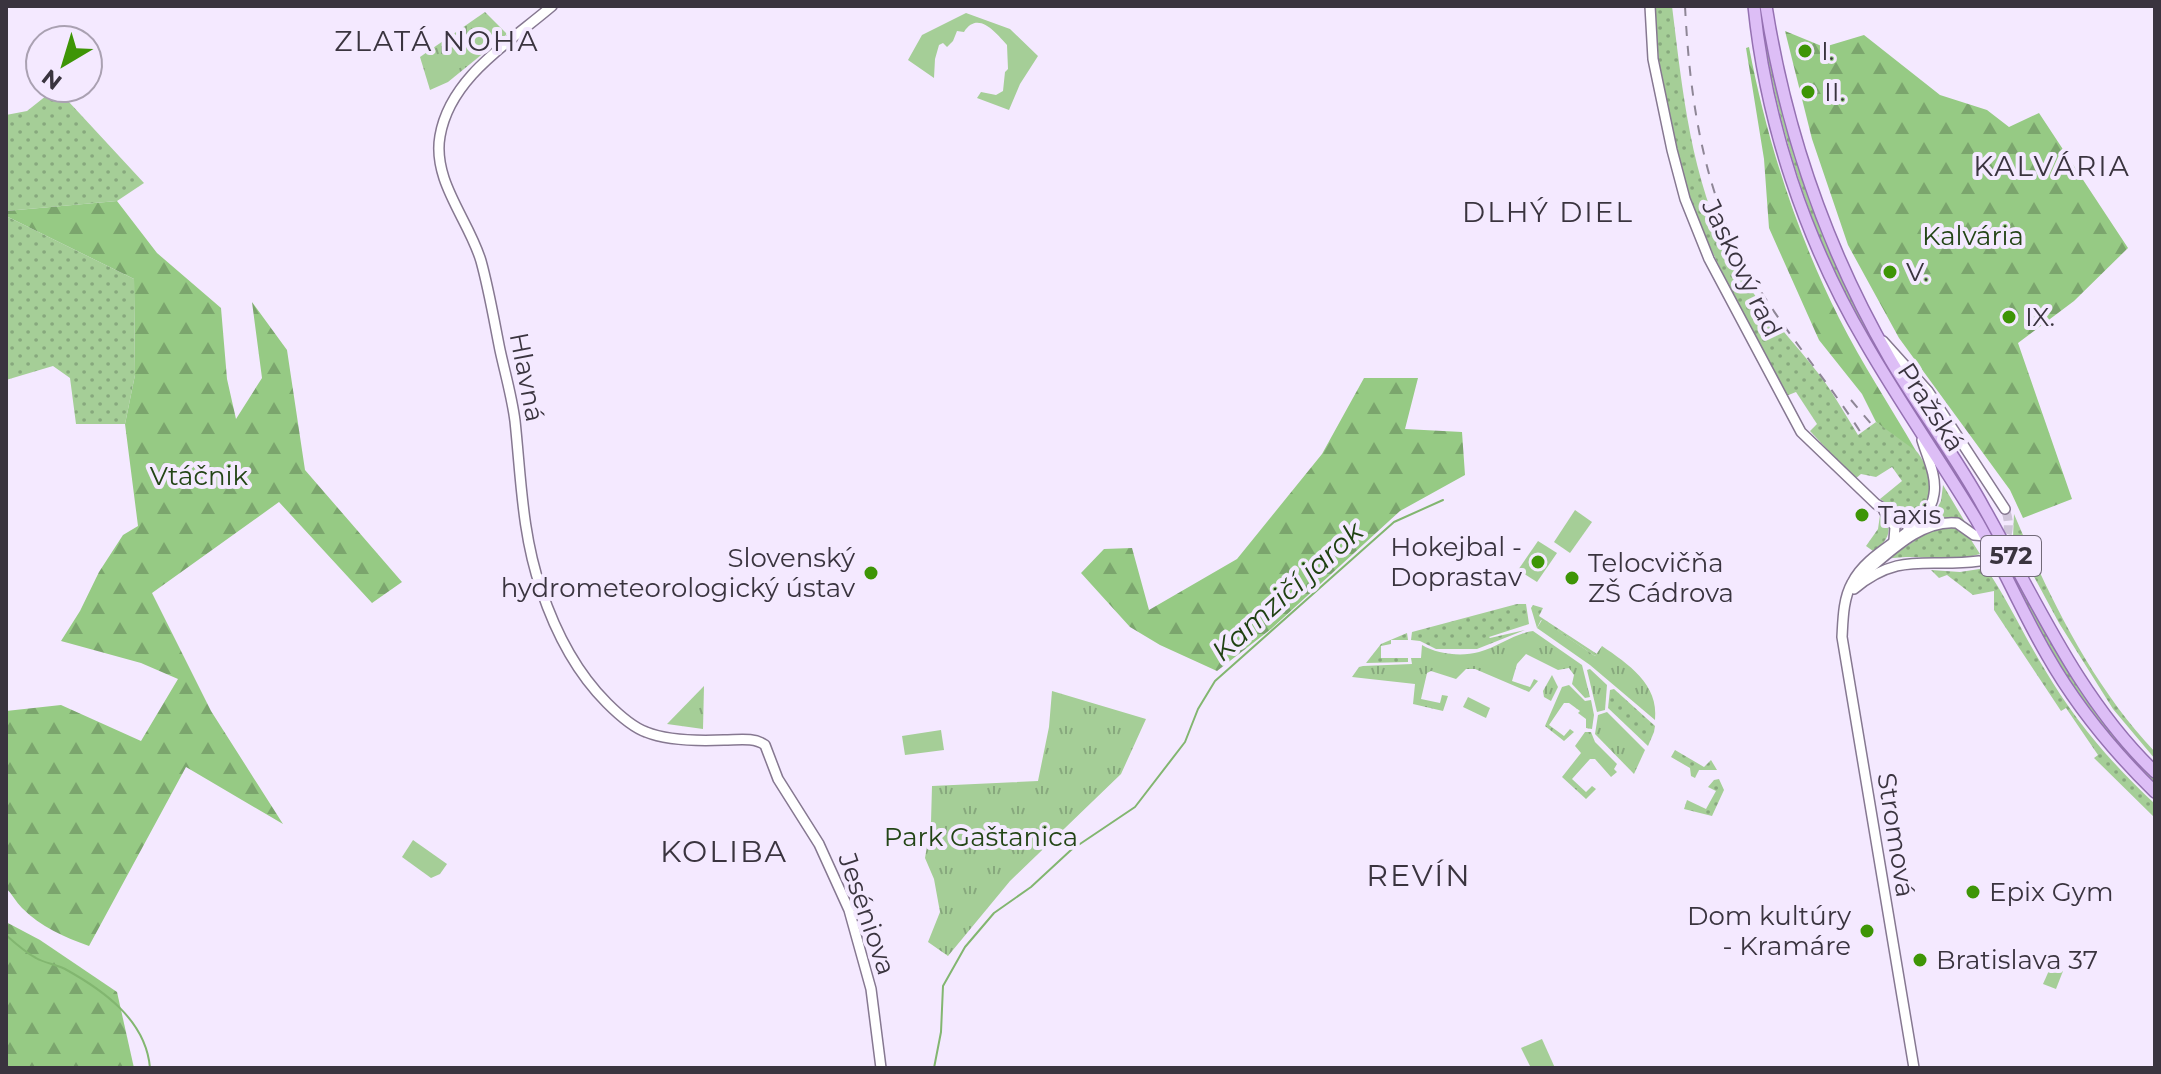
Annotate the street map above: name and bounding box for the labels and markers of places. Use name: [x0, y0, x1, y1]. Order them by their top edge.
place label: I.: [1821, 35, 1834, 67]
marker: I.: [1796, 42, 1814, 60]
place label: II.: [1824, 76, 1845, 108]
marker: II.: [1799, 83, 1817, 101]
place label: V.: [1906, 256, 1929, 288]
marker: V.: [1881, 263, 1899, 281]
place label: IX.: [2025, 301, 2055, 333]
marker: IX.: [2000, 308, 2018, 326]
place label: Taxis: [1878, 499, 1941, 531]
marker: Taxis: [1853, 506, 1871, 524]
place label: Hokejbal - Doprastav: [1390, 531, 1523, 593]
place label: Slovenský hydrometeorologický ústav: [501, 542, 856, 604]
place label: Telocvičňa ZŠ Cádrova: [1588, 547, 1734, 609]
marker: Hokejbal - Doprastav: [1529, 553, 1547, 571]
marker: Slovenský hydrometeorologický ústav: [862, 564, 880, 582]
marker: Telocvičňa ZŠ Cádrova: [1563, 569, 1581, 587]
place label: Epix Gym: [1989, 876, 2114, 908]
marker: Epix Gym: [1964, 883, 1982, 901]
place label: Dom kultúry - Kramáre: [1687, 900, 1852, 962]
marker: Dom kultúry - Kramáre: [1858, 922, 1876, 940]
place label: Bratislava 37: [1936, 944, 2098, 976]
marker: Bratislava 37: [1911, 951, 1929, 969]

